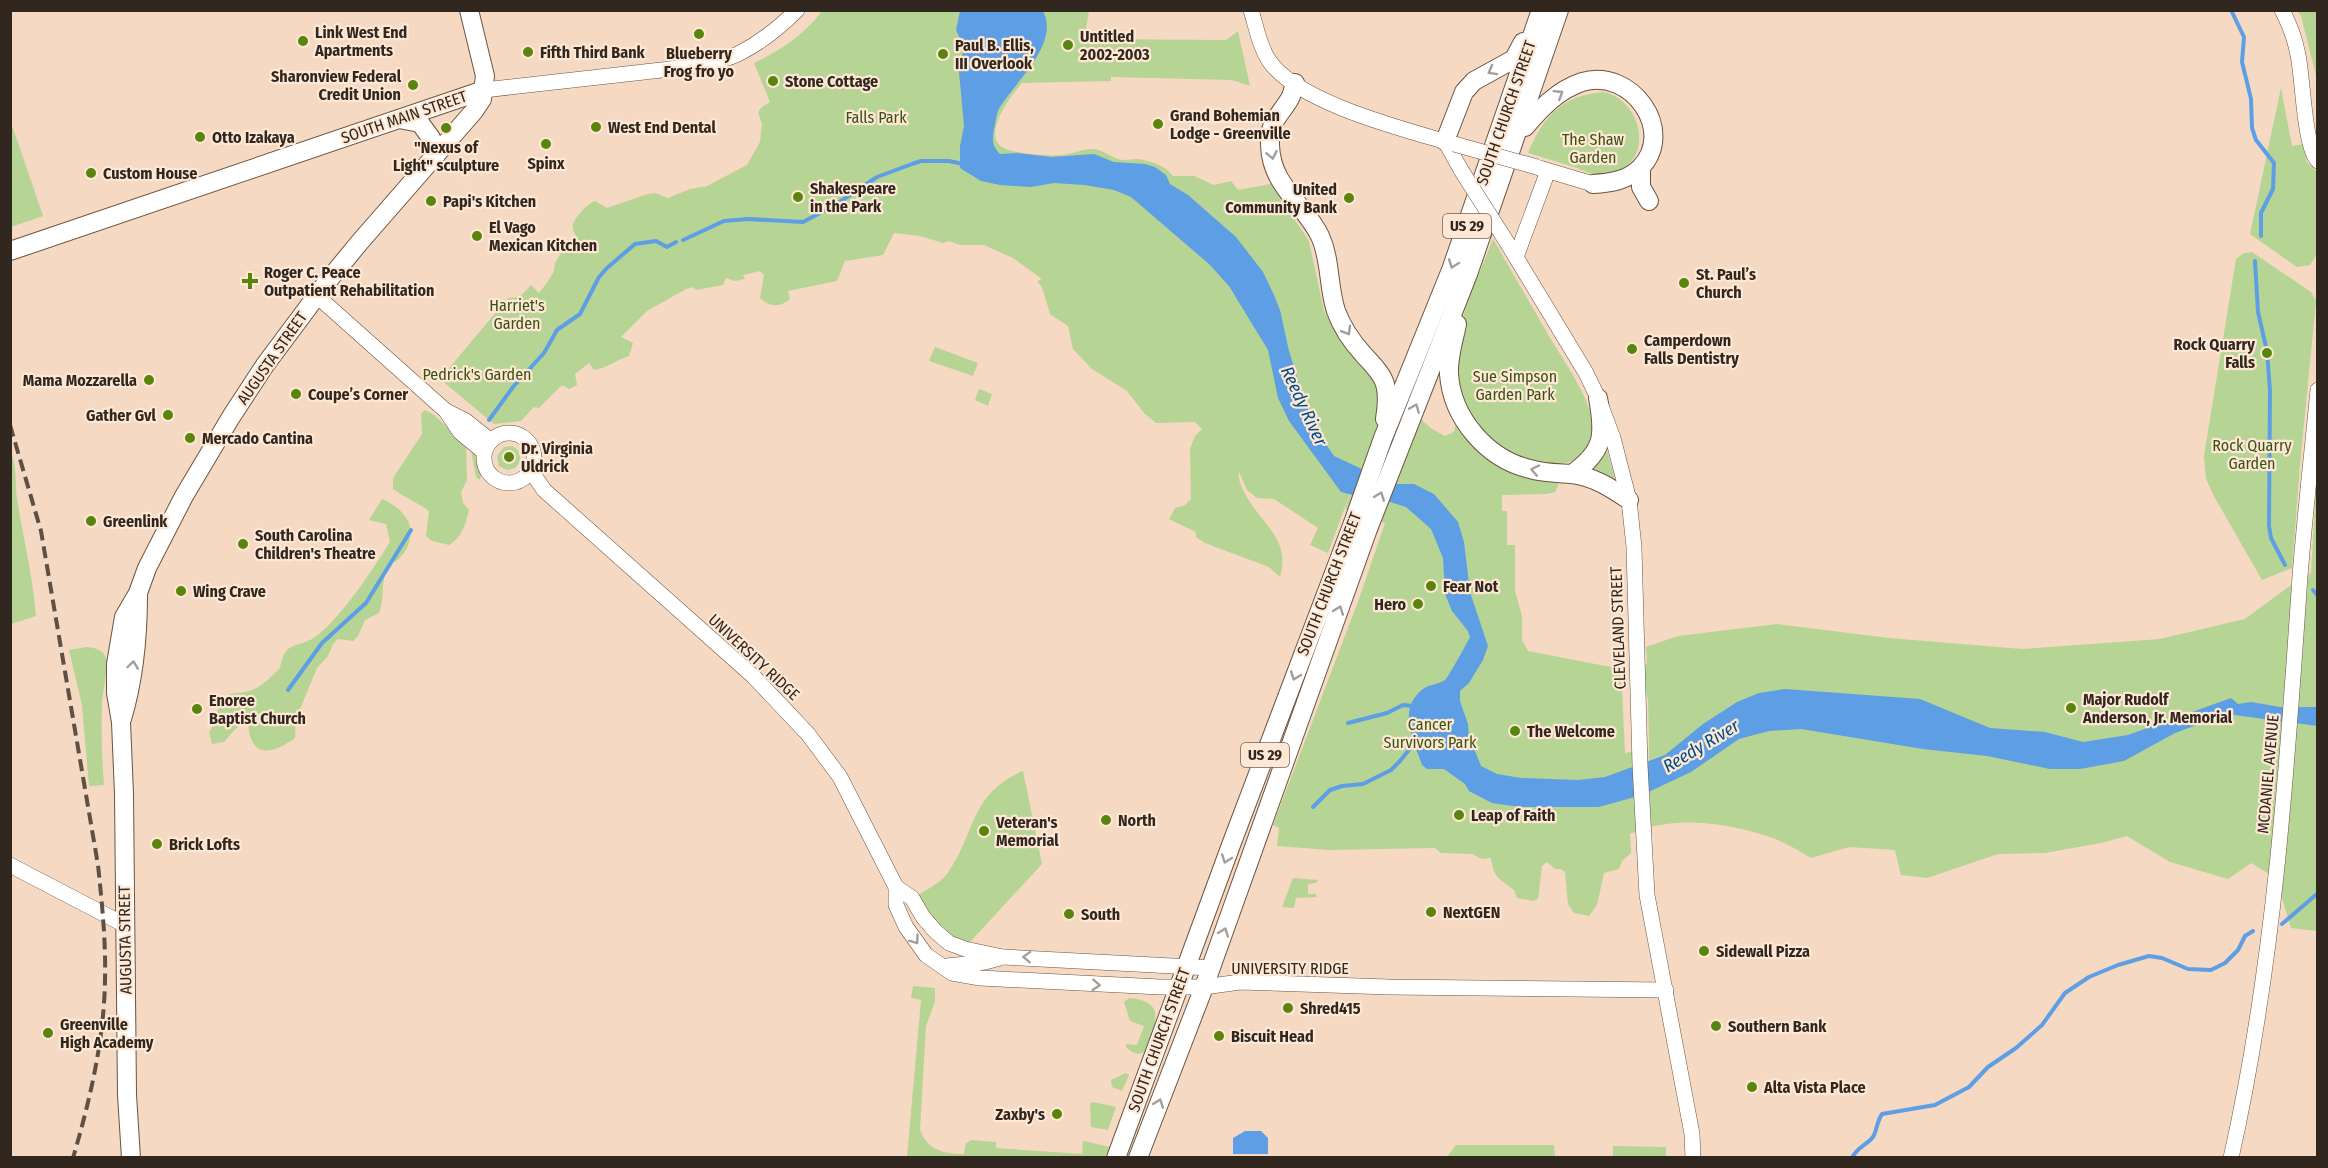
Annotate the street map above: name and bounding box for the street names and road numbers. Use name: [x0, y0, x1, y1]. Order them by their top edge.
street label: SOUTH CHURCH STREET: [1472, 38, 1540, 188]
street label: SOUTH MAIN STREET: [339, 86, 470, 147]
road number: US 29: [1443, 214, 1491, 238]
street label: AUGUSTA STREET: [233, 308, 311, 408]
street label: SOUTH CHURCH STREET: [1293, 509, 1365, 658]
street label: CLEVELAND STREET: [1606, 566, 1630, 690]
street label: UNIVERSITY RIDGE: [704, 610, 804, 704]
street label: MCDANIEL AVENUE: [2253, 714, 2283, 834]
road number: US 29: [1241, 743, 1289, 767]
street label: AUGUSTA STREET: [115, 885, 135, 994]
street label: UNIVERSITY RIDGE: [1231, 959, 1349, 978]
street label: SOUTH CHURCH STREET: [1124, 965, 1194, 1115]

